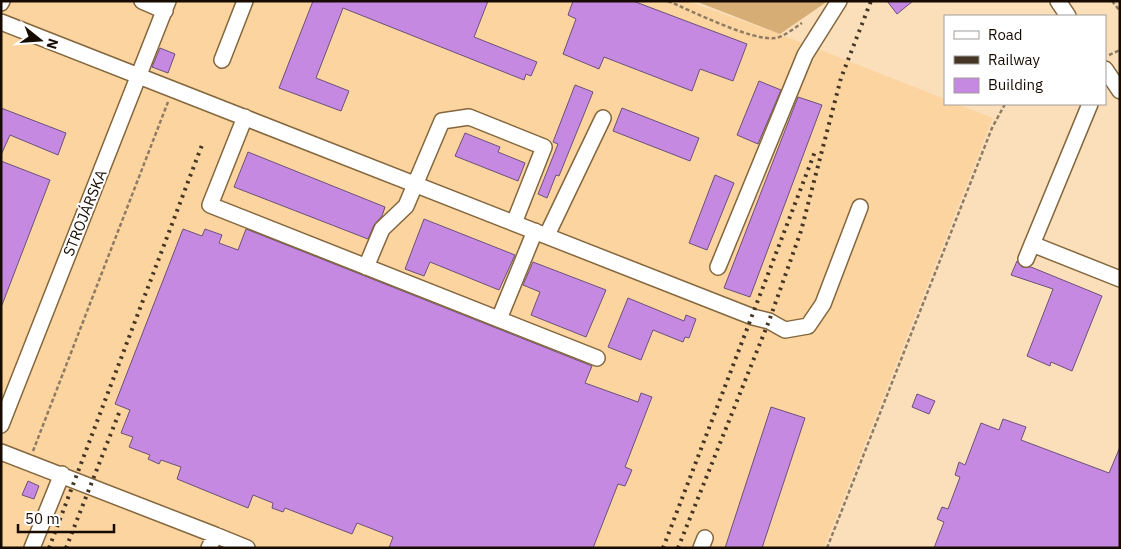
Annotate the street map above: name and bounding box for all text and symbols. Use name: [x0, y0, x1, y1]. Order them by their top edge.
north arrow: [15, 15, 65, 65]
legend: [944, 15, 1106, 105]
text: Road: [988, 25, 1023, 44]
text: N: [42, 36, 63, 51]
text: Railway: [988, 50, 1041, 69]
text: Building: [988, 75, 1043, 94]
street label: STROJÁRSKA: [59, 166, 111, 259]
scale bar: [18, 502, 114, 534]
text: 50 m: [25, 509, 60, 528]

